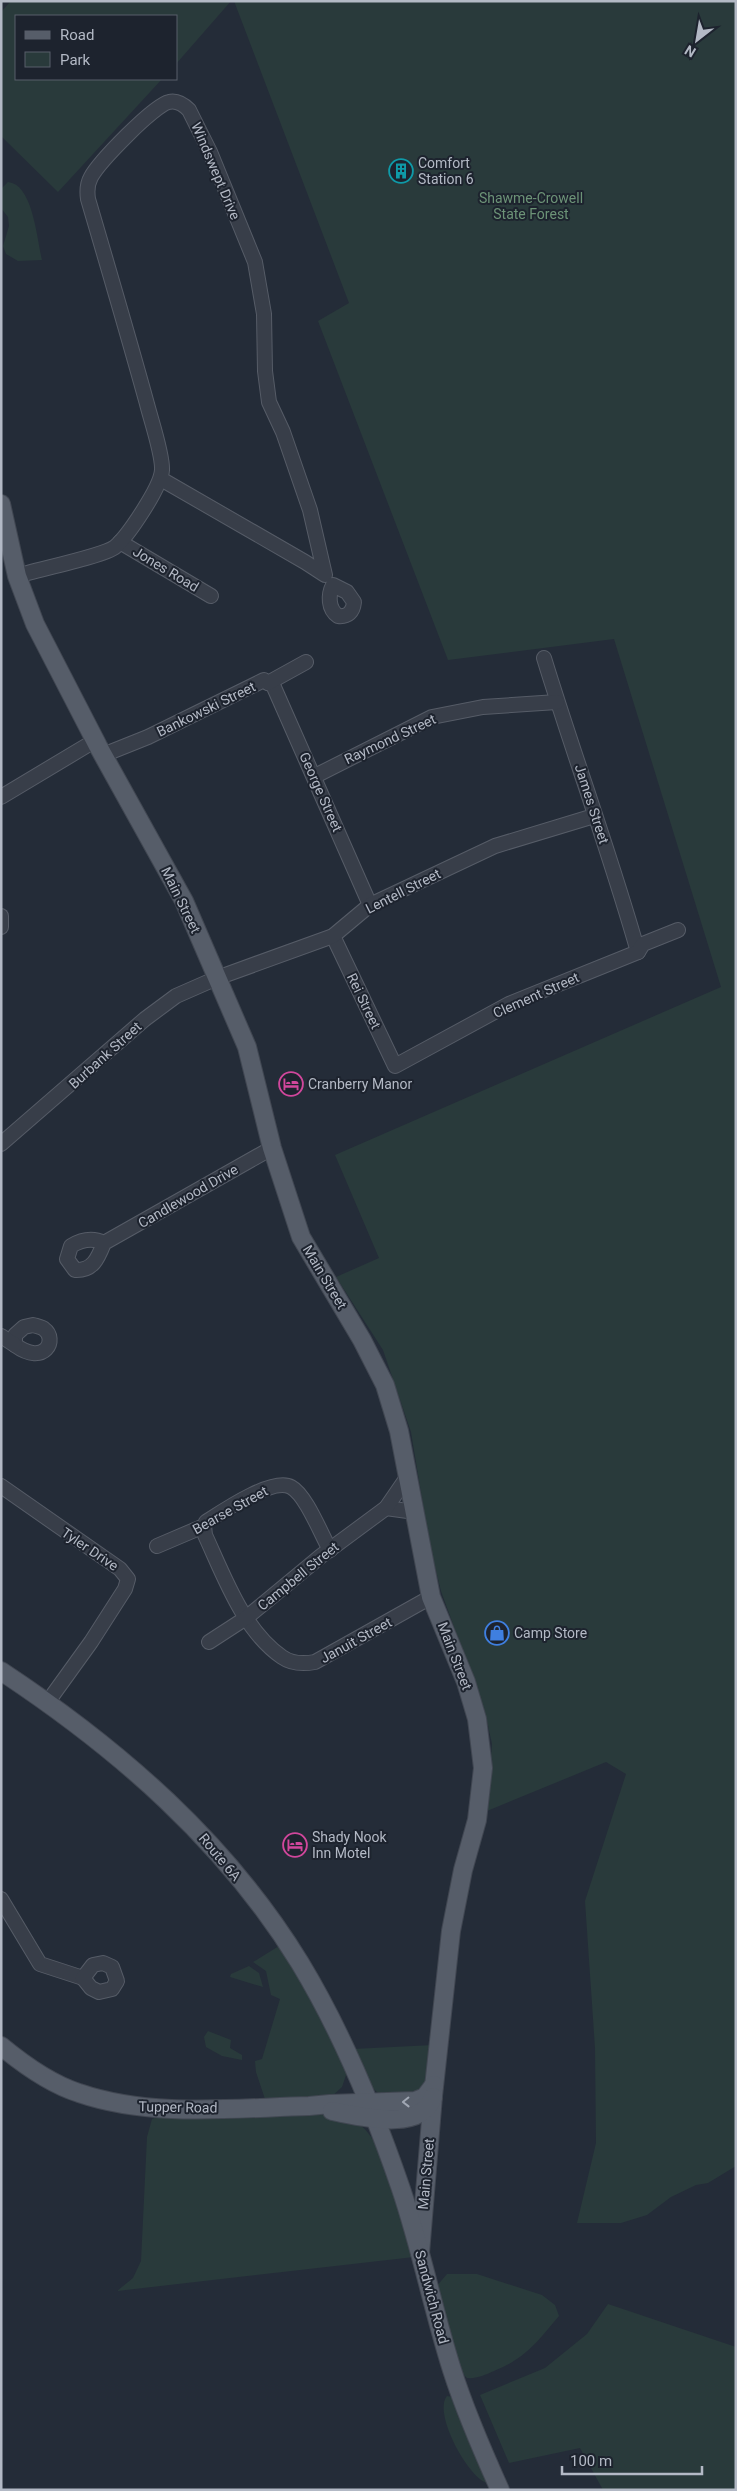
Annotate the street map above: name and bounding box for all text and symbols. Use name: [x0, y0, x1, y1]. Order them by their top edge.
legend: [15, 15, 178, 80]
north arrow: [672, 15, 722, 65]
text: Road: [60, 26, 94, 44]
text: N: [682, 42, 699, 61]
text: Park: [60, 51, 91, 69]
street label: Windswept Drive: [188, 120, 244, 222]
place label: Comfort Station 6: [418, 155, 474, 187]
building icon: Comfort Station 6: [388, 158, 414, 184]
park label: Shawme-Crowell State Forest: [479, 190, 583, 222]
street label: Jones Road: [130, 543, 202, 595]
street label: Bankowski Street: [154, 678, 258, 740]
street label: Raymond Street: [342, 711, 439, 767]
street label: George Street: [296, 750, 346, 835]
street label: James Street: [572, 762, 613, 846]
street label: Main Street: [158, 864, 204, 936]
street label: Lentell Street: [363, 865, 443, 917]
street label: Clement Street: [491, 969, 582, 1021]
street label: Rei Street: [344, 971, 384, 1032]
street label: Burbank Street: [65, 1018, 145, 1092]
hotel icon: Cranberry Manor: [278, 1071, 304, 1097]
place label: Cranberry Manor: [308, 1076, 412, 1092]
street label: Candlewood Drive: [135, 1161, 241, 1231]
street label: Main Street: [300, 1242, 350, 1312]
street label: Bearse Street: [190, 1483, 271, 1537]
street label: Tyler Drive: [59, 1524, 121, 1574]
street label: Campbell Street: [254, 1538, 342, 1613]
street label: Januit Street: [317, 1614, 395, 1666]
street label: Main Street: [435, 1620, 475, 1693]
shop icon: Camp Store: [484, 1620, 510, 1646]
place label: Camp Store: [514, 1625, 587, 1641]
place label: Shady Nook Inn Motel: [312, 1829, 388, 1861]
street label: Route 6A: [196, 1830, 244, 1884]
hotel icon: Shady Nook Inn Motel: [282, 1832, 308, 1858]
one-way arrow: [401, 2096, 409, 2107]
street label: Tupper Road: [138, 2098, 218, 2116]
street label: Main Street: [415, 2137, 437, 2210]
street label: Sandwich Road: [412, 2249, 452, 2345]
scale bar: [562, 2444, 702, 2476]
text: 100 m: [570, 2452, 612, 2470]

